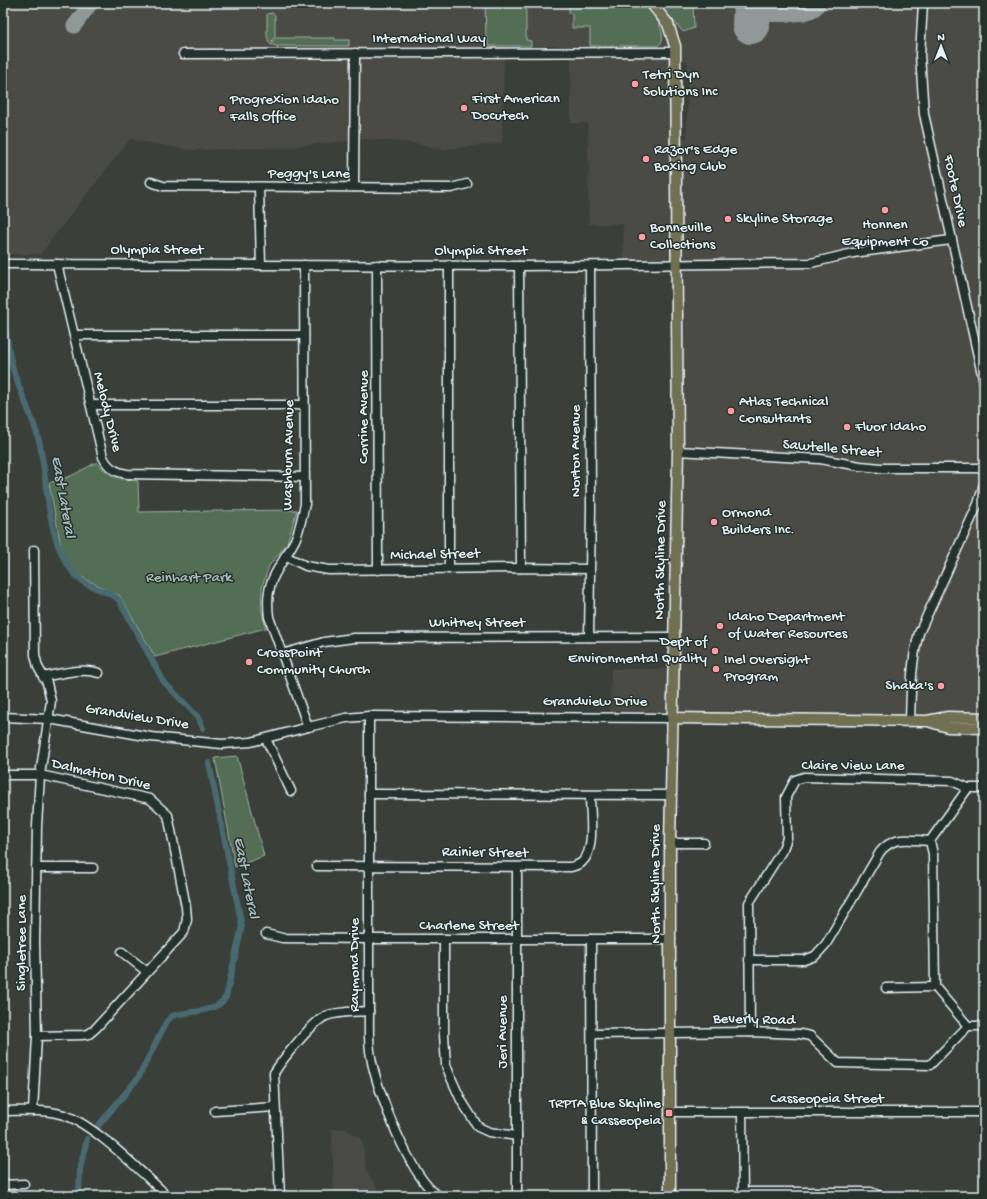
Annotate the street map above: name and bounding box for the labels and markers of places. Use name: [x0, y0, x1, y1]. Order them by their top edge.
place label: Tetri Dyn Solutions Inc: [642, 66, 718, 101]
marker: Tetri Dyn Solutions Inc: [630, 79, 640, 89]
place label: First American Docutech: [471, 90, 560, 125]
place label: Progrexion Idaho Falls Office: [229, 91, 339, 126]
marker: First American Docutech: [459, 103, 469, 113]
marker: Progrexion Idaho Falls Office: [217, 104, 227, 114]
place label: Razor's Edge Boxing Club: [653, 141, 737, 176]
marker: Razor's Edge Boxing Club: [641, 154, 651, 164]
marker: Honnen Equipment Co: [880, 205, 890, 215]
place label: Skyline Storage: [736, 210, 833, 228]
marker: Skyline Storage: [723, 214, 733, 224]
place label: Honnen Equipment Co: [841, 216, 929, 251]
place label: Bonneville Collections: [649, 219, 716, 254]
marker: Bonneville Collections: [637, 232, 647, 242]
place label: Atlas Technical Consultants: [739, 393, 828, 428]
marker: Atlas Technical Consultants: [726, 406, 736, 416]
place label: Fluor Idaho: [854, 418, 926, 436]
marker: Fluor Idaho: [842, 422, 852, 432]
place label: Ormond Builders Inc.: [721, 504, 795, 539]
marker: Ormond Builders Inc.: [709, 517, 719, 527]
place label: Idaho Department of Water Resources: [728, 608, 848, 643]
marker: Idaho Department of Water Resources: [715, 621, 725, 631]
place label: Dept of Environmental Quality: [568, 633, 708, 668]
place label: CrossPoint Community Church: [257, 644, 370, 679]
marker: Dept of Environmental Quality: [710, 646, 720, 656]
place label: Inel Oversight Program: [723, 651, 811, 686]
marker: CrossPoint Community Church: [244, 657, 254, 667]
marker: Inel Oversight Program: [711, 664, 721, 674]
place label: Shaka's: [885, 677, 933, 695]
marker: Shaka's: [936, 681, 946, 691]
place label: TRPTA Blue Skyline & Casseopeia: [548, 1095, 662, 1130]
marker: TRPTA Blue Skyline & Casseopeia: [664, 1108, 674, 1118]

